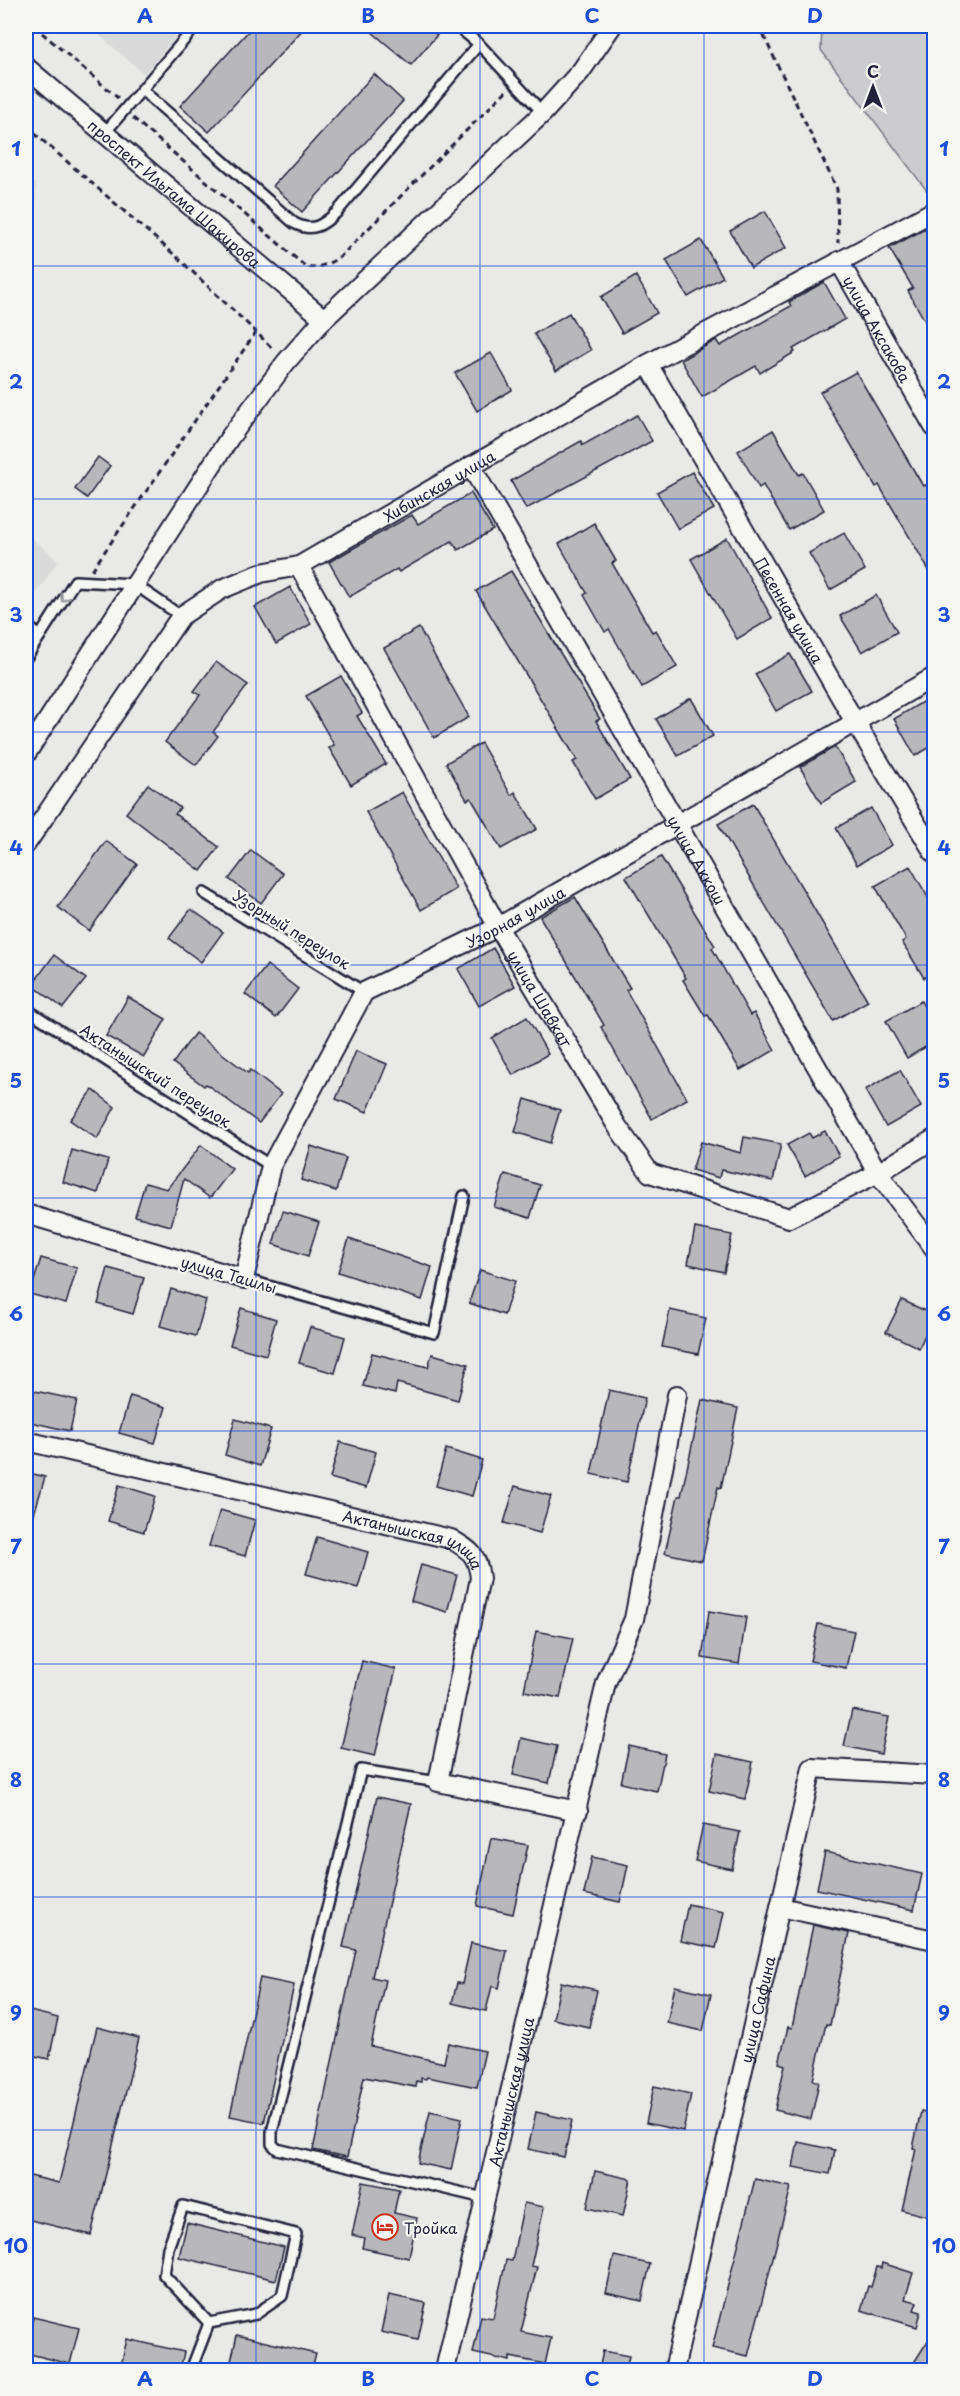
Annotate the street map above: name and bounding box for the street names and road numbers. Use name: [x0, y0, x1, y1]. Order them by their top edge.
street label: проспект Ильгама Шакирова: [83, 113, 267, 273]
street label: улица Аксакова: [838, 271, 918, 387]
street label: Хибинская улица: [378, 443, 499, 527]
street label: Песенная улица: [750, 552, 830, 668]
street label: улица Аккош: [663, 810, 732, 909]
street label: Узорная улица: [462, 879, 569, 953]
street label: Узорный переулок: [229, 884, 355, 974]
street label: улица Шавкат: [503, 945, 579, 1051]
street label: Актанышский переулок: [76, 1017, 236, 1133]
street label: улица Ташлы: [178, 1249, 280, 1299]
street label: Актанышская улица: [341, 1503, 490, 1573]
street label: улица Сафина: [733, 1953, 780, 2065]
street label: Актанышская улица: [482, 2014, 539, 2169]

